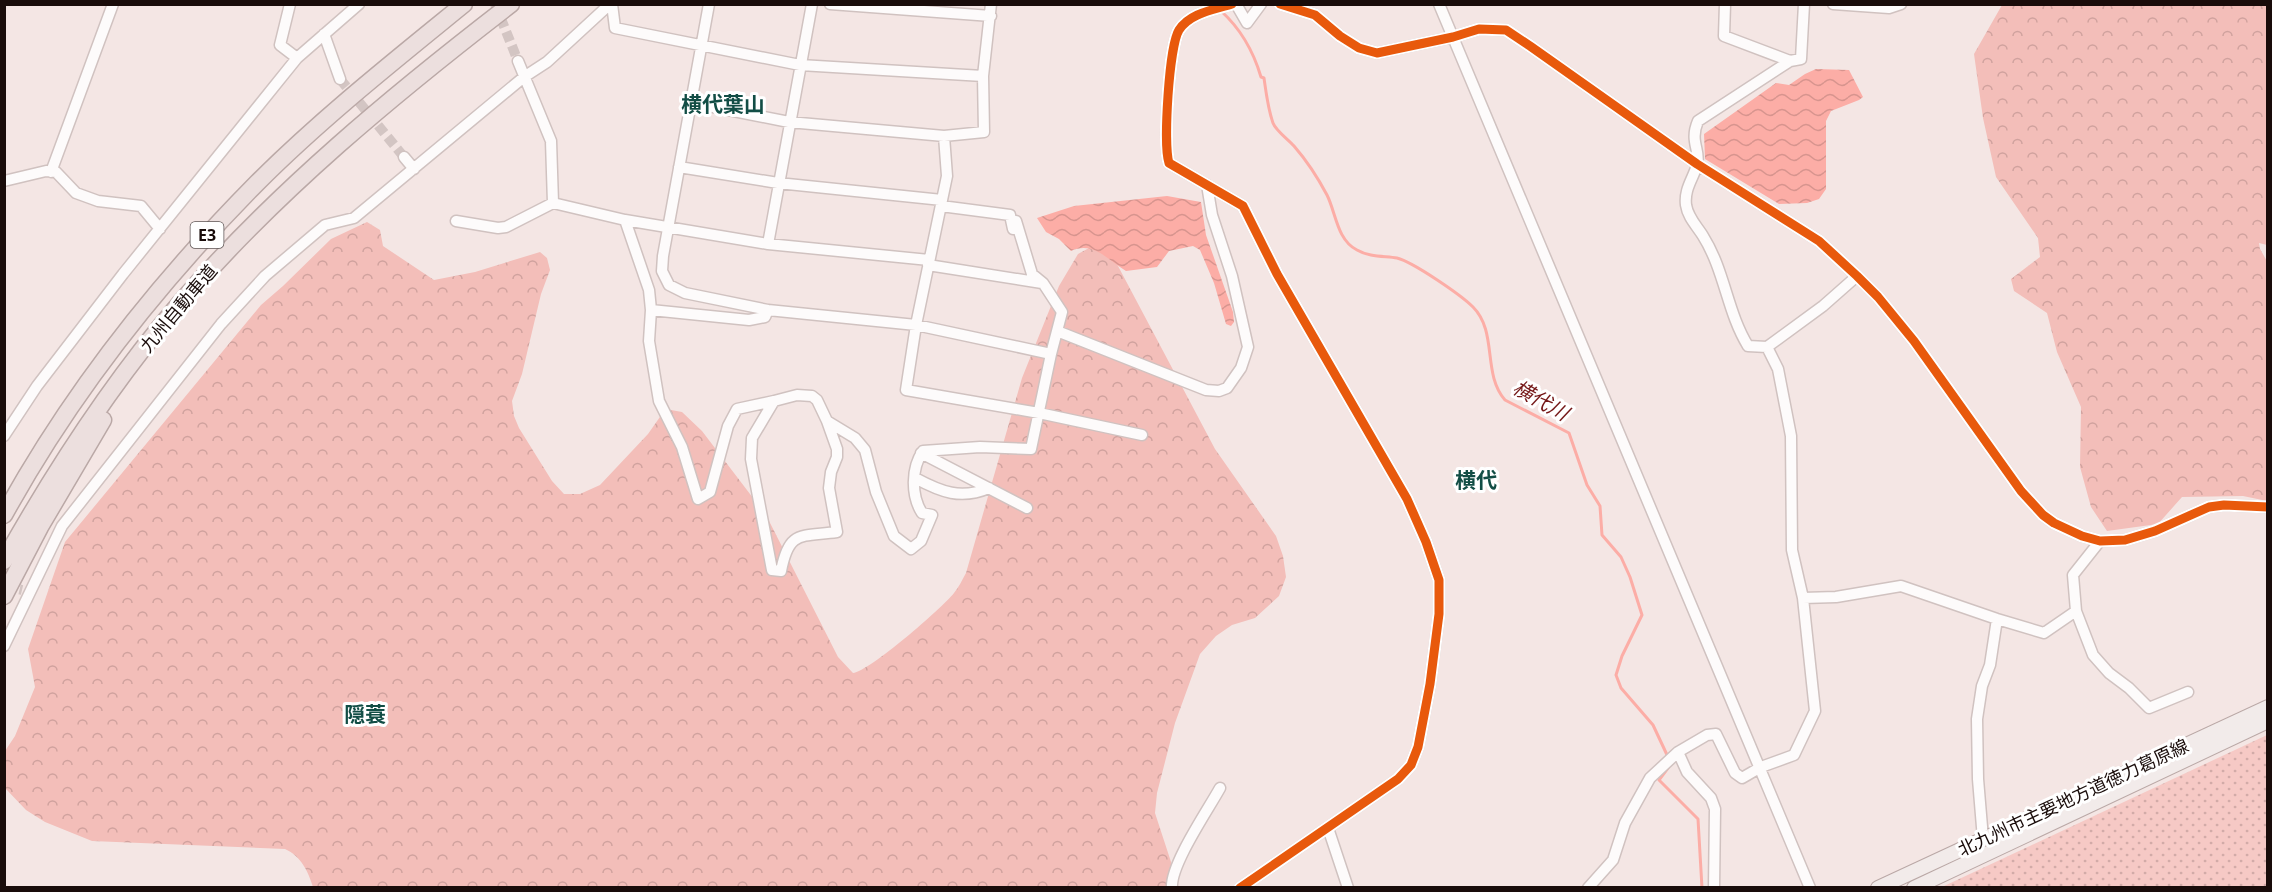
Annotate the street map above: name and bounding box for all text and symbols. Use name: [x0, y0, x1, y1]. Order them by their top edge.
district label: 横代葉山: [681, 90, 765, 118]
road number: E3: [190, 222, 224, 248]
street label: 九州自動車道: [134, 259, 222, 357]
water label: 横代川: [1508, 374, 1576, 427]
district label: 横代: [1455, 466, 1497, 494]
district label: 隠蓑: [344, 700, 386, 728]
street label: 北九州市主要地方道徳力葛原線: [1954, 733, 2192, 861]

